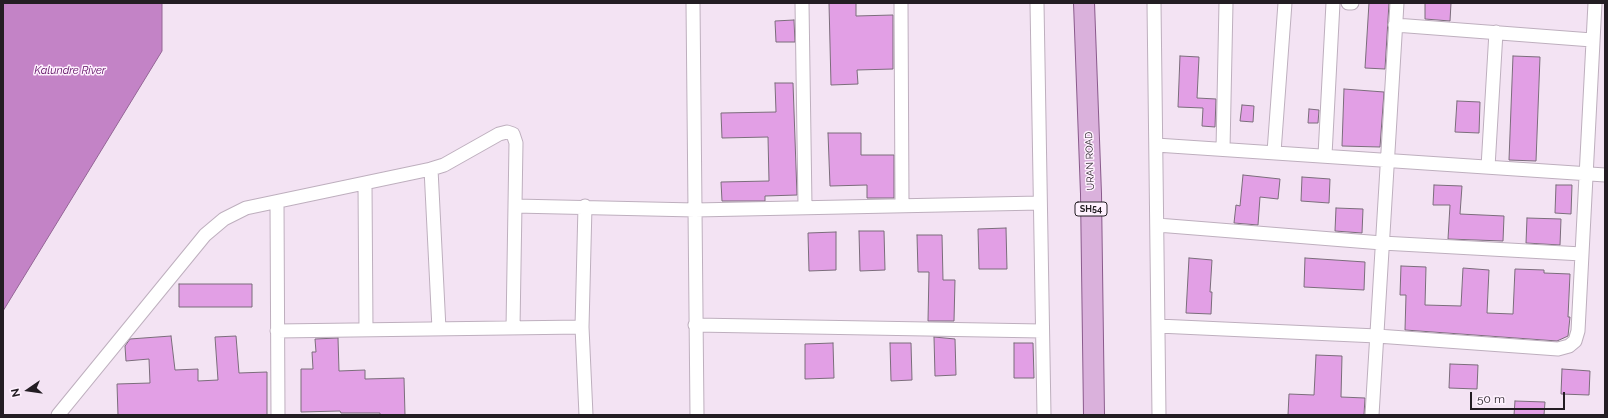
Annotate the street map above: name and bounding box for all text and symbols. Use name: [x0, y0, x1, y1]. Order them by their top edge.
water label: Kalundre River: [34, 64, 106, 78]
street label: URAN ROAD: [1083, 131, 1097, 191]
road number: SH54: [1075, 202, 1107, 216]
north arrow: [8, 370, 48, 410]
scale bar: [1472, 384, 1567, 410]
text: N: [9, 387, 23, 398]
text: 50 m: [1477, 392, 1505, 406]

